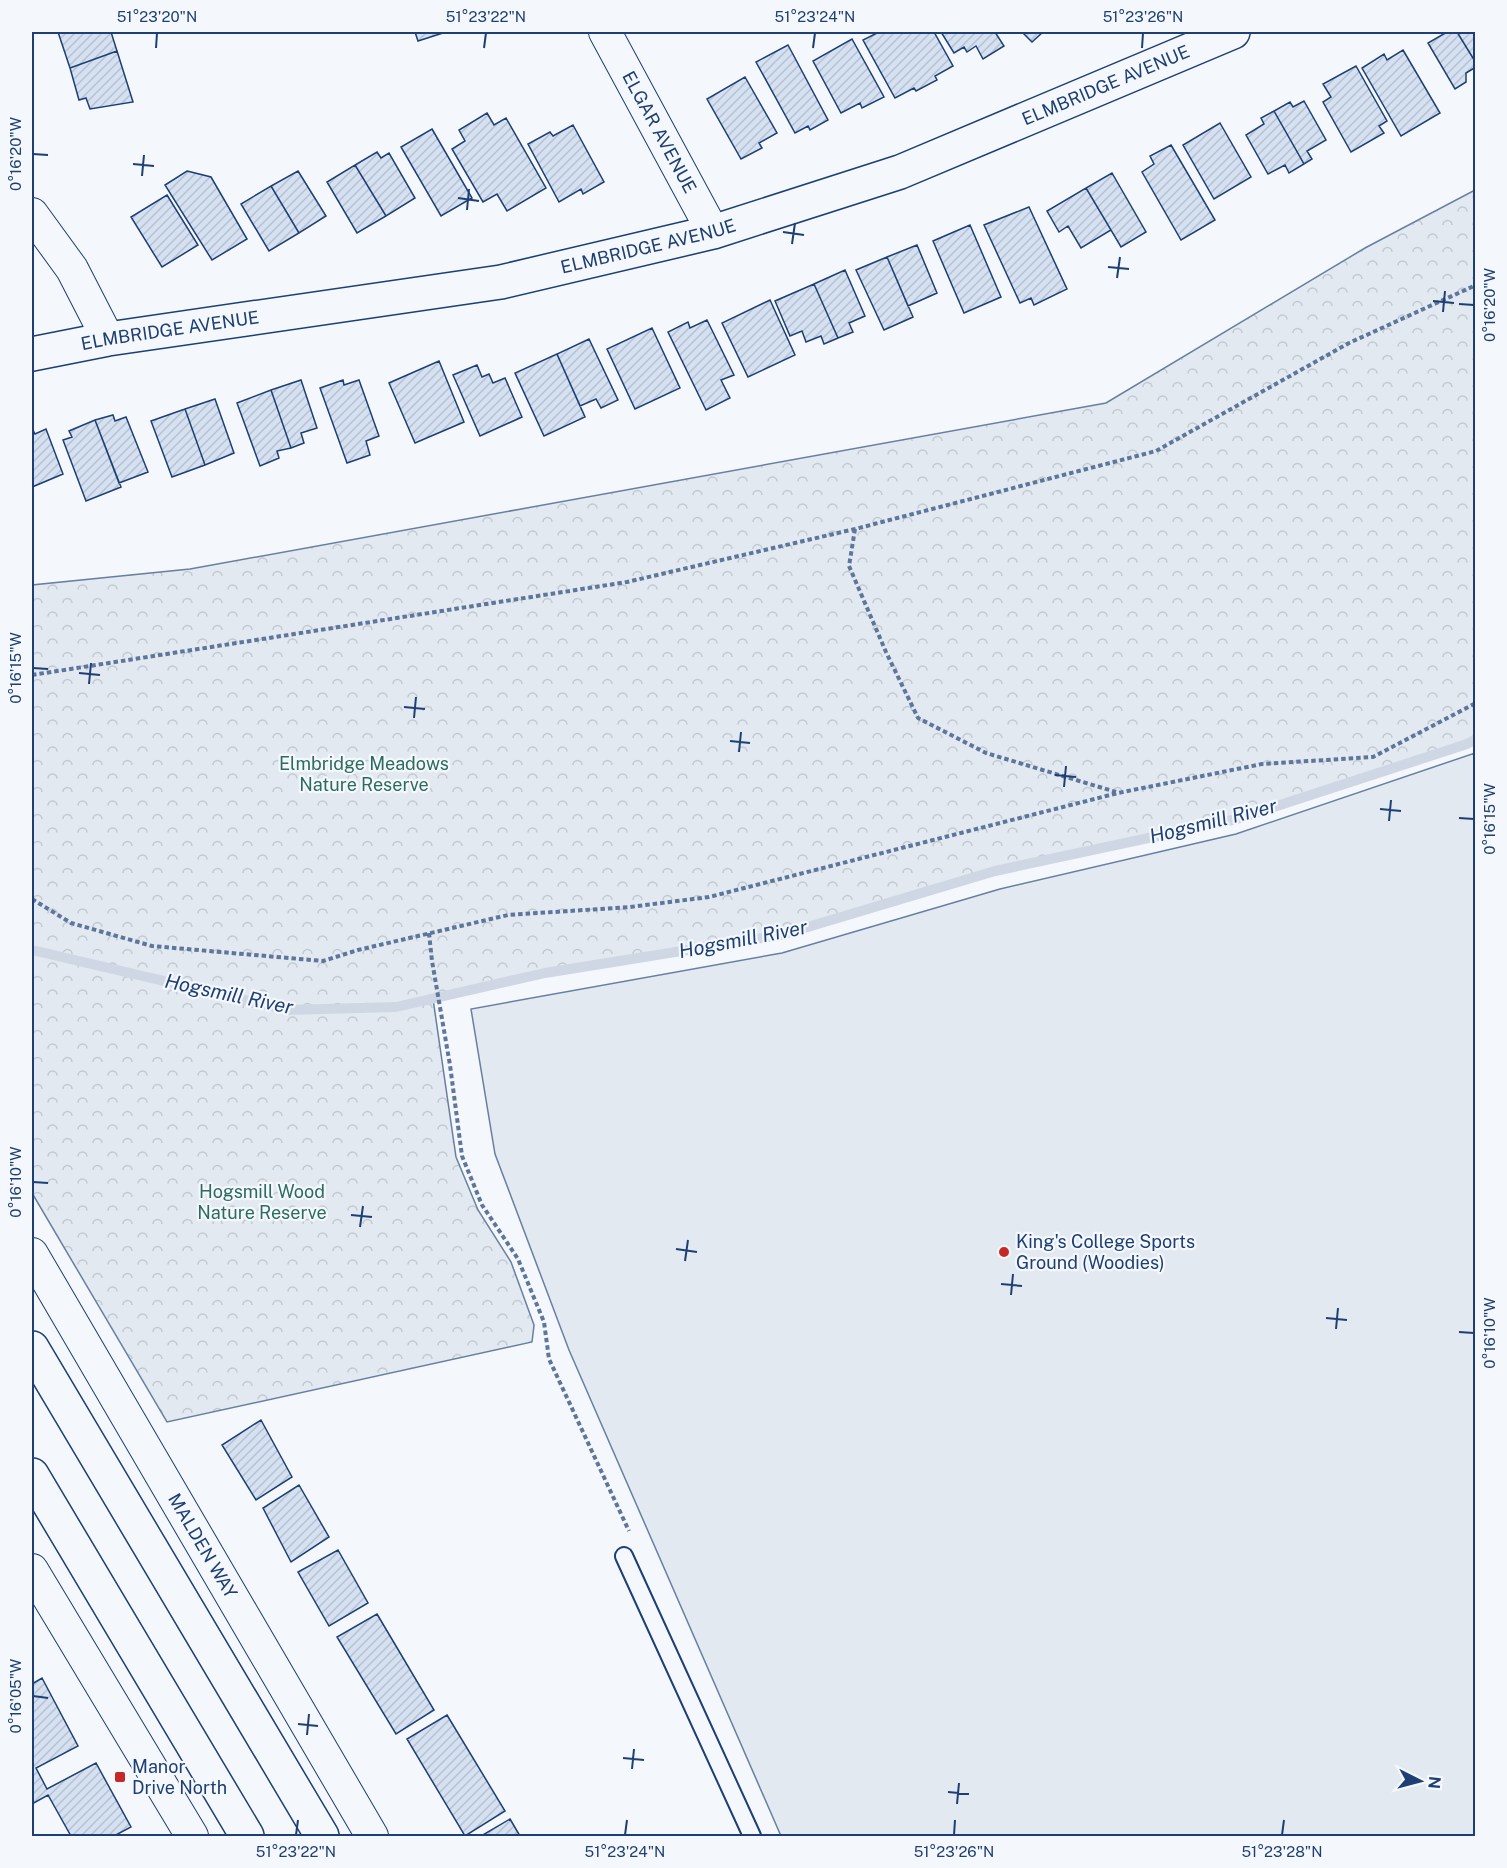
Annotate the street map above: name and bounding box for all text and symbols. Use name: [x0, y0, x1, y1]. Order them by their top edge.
text: 51°23'20"N: [117, 8, 197, 25]
text: 51°23'22"N: [446, 8, 526, 25]
text: 51°23'24"N: [775, 8, 855, 25]
text: 51°23'26"N: [1103, 8, 1183, 25]
street label: ELMBRIDGE AVENUE: [1019, 41, 1193, 130]
street label: ELGAR AVENUE: [618, 68, 701, 197]
text: 0°16'20"W: [7, 117, 24, 191]
street label: ELMBRIDGE AVENUE: [558, 214, 738, 278]
text: 0°16'20"W: [1481, 268, 1498, 342]
street label: ELMBRIDGE AVENUE: [79, 306, 260, 354]
text: 0°16'15"W: [7, 632, 24, 704]
park label: Elmbridge Meadows Nature Reserve: [279, 753, 449, 795]
text: 0°16'15"W: [1481, 783, 1498, 855]
water label: Hogsmill River: [1147, 793, 1280, 848]
water label: Hogsmill River: [677, 915, 810, 963]
water label: Hogsmill River: [163, 969, 296, 1019]
text: 0°16'10"W: [7, 1146, 24, 1218]
park label: Hogsmill Wood Nature Reserve: [197, 1181, 327, 1223]
place label: King's College Sports Ground (Woodies): [1016, 1231, 1195, 1273]
marker: King's College Sports Ground (Woodies): [997, 1245, 1011, 1259]
text: 0°16'10"W: [1481, 1297, 1498, 1369]
street label: MALDEN WAY: [164, 1489, 242, 1602]
text: 0°16'05"W: [7, 1659, 24, 1733]
north arrow: [1390, 1751, 1450, 1811]
place label: Manor Drive North: [132, 1756, 227, 1798]
marker: Manor Drive North: [113, 1770, 127, 1784]
text: N: [1424, 1775, 1445, 1790]
text: 51°23'22"N: [256, 1843, 336, 1860]
text: 51°23'24"N: [585, 1843, 665, 1860]
text: 51°23'26"N: [914, 1843, 994, 1860]
text: 51°23'28"N: [1241, 1843, 1323, 1860]

